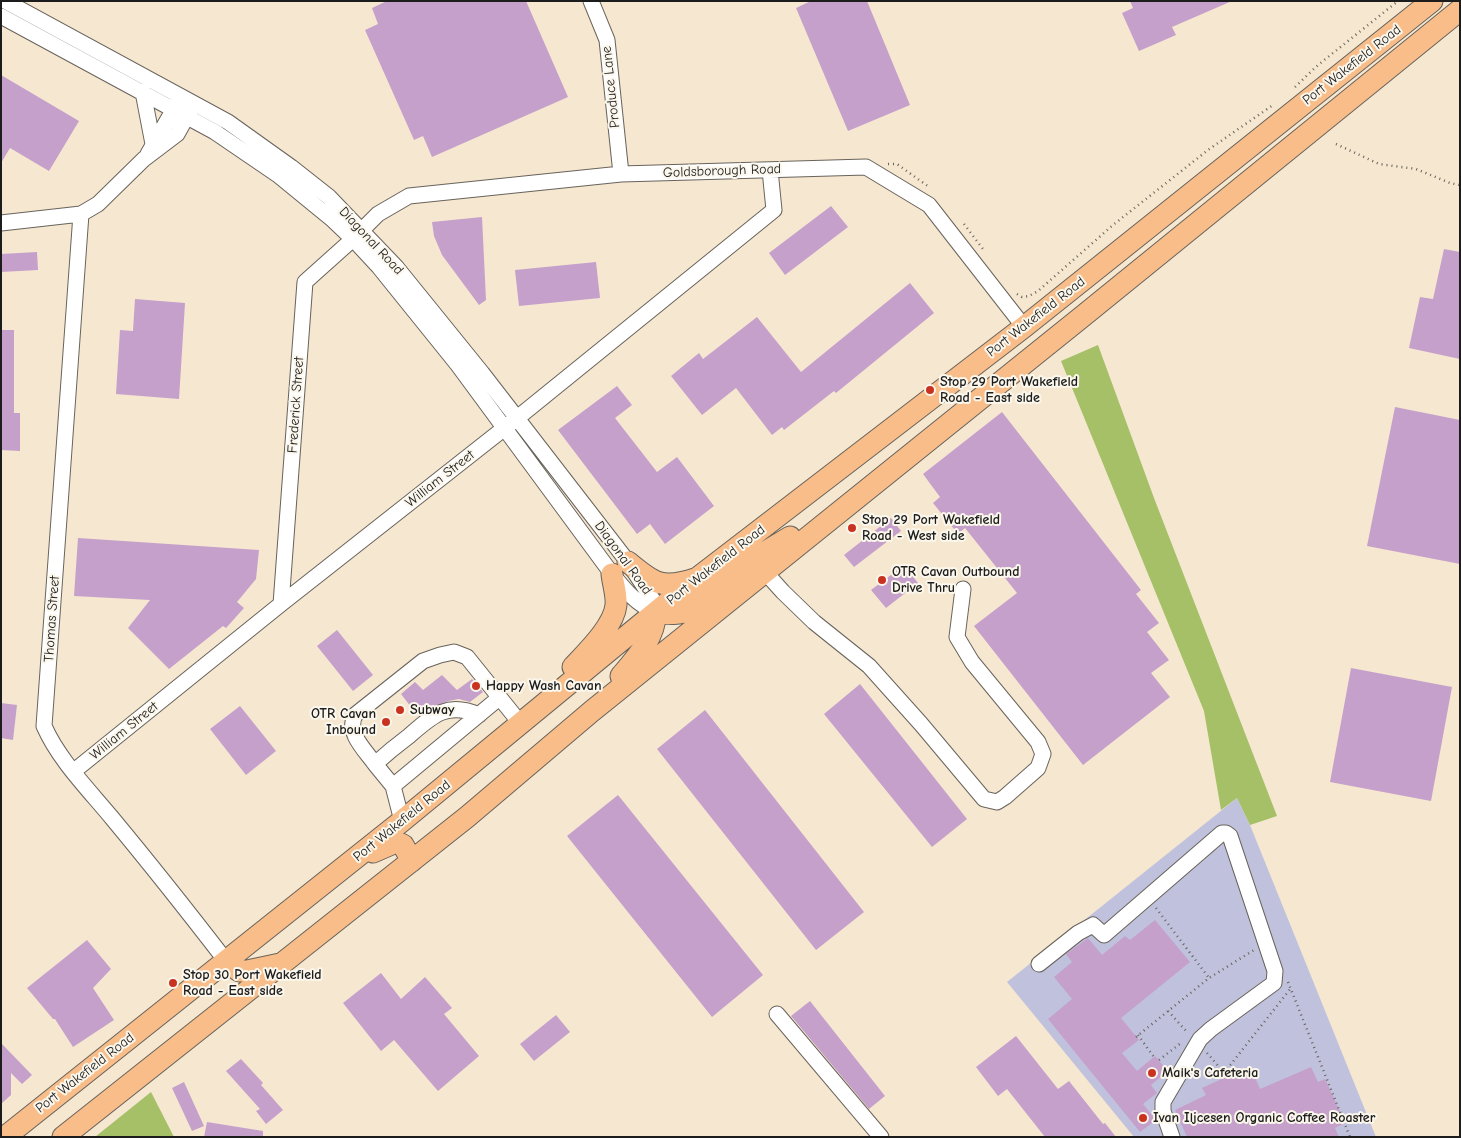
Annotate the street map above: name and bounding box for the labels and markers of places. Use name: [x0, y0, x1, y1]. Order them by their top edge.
place label: Stop 29 Port Wakefield Road - East side: [940, 374, 1078, 407]
marker: Stop 29 Port Wakefield Road - East side: [924, 384, 936, 396]
place label: Stop 29 Port Wakefield Road - West side: [862, 512, 1000, 544]
marker: Stop 29 Port Wakefield Road - West side: [846, 522, 858, 534]
place label: OTR Cavan Outbound Drive Thru: [892, 564, 1019, 596]
marker: OTR Cavan Outbound Drive Thru: [876, 574, 888, 586]
place label: Happy Wash Cavan: [486, 678, 602, 694]
marker: Happy Wash Cavan: [470, 680, 482, 692]
place label: Subway: [410, 702, 454, 718]
marker: Subway: [394, 704, 406, 716]
place label: OTR Cavan Inbound: [311, 706, 376, 739]
marker: OTR Cavan Inbound: [380, 716, 392, 728]
place label: Stop 30 Port Wakefield Road - East side: [183, 967, 322, 1000]
marker: Stop 30 Port Wakefield Road - East side: [167, 977, 179, 989]
place label: Maik's Cafeteria: [1162, 1065, 1258, 1081]
marker: Maik's Cafeteria: [1146, 1067, 1158, 1079]
place label: Ivan Iljcesen Organic Coffee Roaster: [1153, 1110, 1375, 1126]
marker: Ivan Iljcesen Organic Coffee Roaster: [1137, 1112, 1149, 1124]

